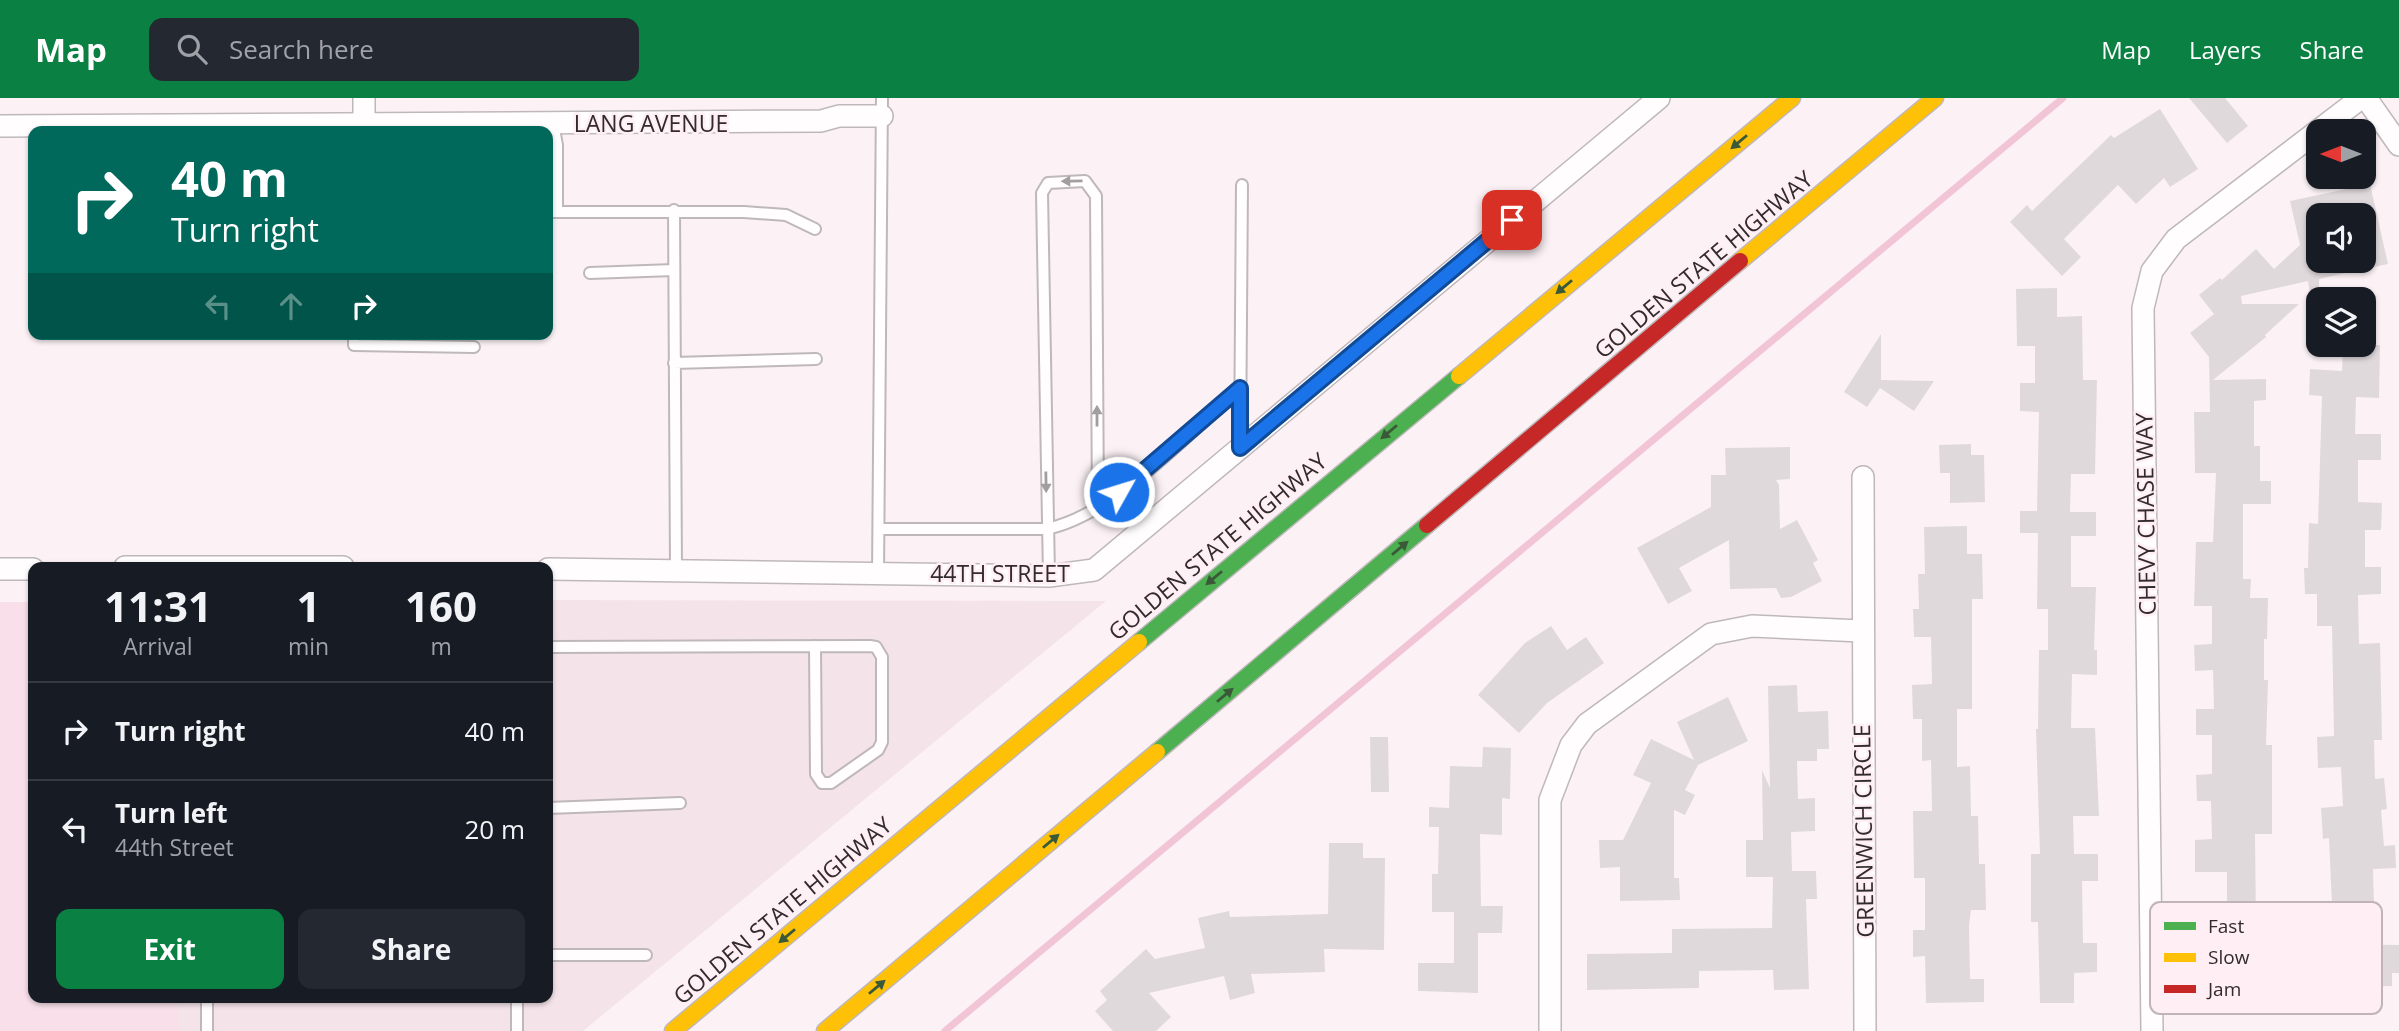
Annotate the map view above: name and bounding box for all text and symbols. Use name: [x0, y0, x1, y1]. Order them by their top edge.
search box: [149, 18, 639, 81]
text: Map: [35, 27, 107, 72]
icon: search: [173, 30, 211, 68]
text: Search here: [229, 31, 374, 67]
text: Map: [2101, 33, 2151, 66]
text: Layers: [2189, 33, 2262, 66]
text: Share: [2300, 33, 2364, 66]
street label: LANG AVENUE: [574, 107, 728, 139]
north arrow: [2306, 119, 2376, 189]
map controls: [2306, 119, 2376, 357]
one-way arrow: [1730, 134, 1748, 149]
text: 40 m: [171, 145, 288, 211]
icon: right: [56, 154, 147, 245]
street label: GOLDEN STATE HIGHWAY: [1587, 163, 1819, 365]
one-way arrow: [1061, 175, 1083, 187]
pin: [1482, 190, 1542, 250]
icon: arrive: [1493, 201, 1531, 239]
button: sound: [2306, 203, 2376, 273]
text: Turn right: [171, 208, 319, 251]
one-way arrow: [1556, 279, 1573, 294]
icon: left: [199, 287, 237, 325]
icon: ahead: [272, 287, 310, 325]
icon: right: [345, 287, 383, 325]
button: layers: [2306, 287, 2376, 357]
one-way arrow: [1091, 405, 1103, 427]
street label: CHEVY CHASE WAY: [2127, 412, 2163, 616]
one-way arrow: [1381, 425, 1399, 440]
street label: GOLDEN STATE HIGHWAY: [1101, 445, 1333, 647]
position arrow: [1082, 455, 1156, 529]
one-way arrow: [1040, 471, 1052, 493]
one-way arrow: [1390, 541, 1408, 556]
street label: 44TH STREET: [930, 557, 1070, 589]
one-way arrow: [1206, 570, 1223, 585]
text: 11:31: [104, 577, 212, 634]
text: 1: [296, 577, 321, 634]
text: 160: [405, 577, 477, 634]
text: Arrival: [123, 630, 193, 662]
text: min: [288, 630, 329, 662]
text: m: [430, 630, 452, 662]
one-way arrow: [1217, 688, 1234, 703]
icon: right: [56, 712, 94, 750]
text: Turn right: [115, 713, 246, 749]
text: 40 m: [464, 713, 525, 749]
street label: GREENWICH CIRCLE: [1845, 724, 1881, 938]
text: Turn left: [115, 795, 227, 831]
street label: GOLDEN STATE HIGHWAY: [666, 809, 898, 1011]
icon: left: [56, 810, 94, 848]
text: 20 m: [464, 811, 525, 847]
text: 44th Street: [115, 831, 234, 863]
one-way arrow: [1043, 834, 1060, 849]
legend: [2150, 902, 2382, 1014]
button: Exit: [56, 909, 284, 989]
button: Share: [298, 909, 525, 989]
text: Fast: [2208, 913, 2244, 939]
one-way arrow: [778, 928, 796, 943]
text: Slow: [2208, 944, 2250, 970]
text: Jam: [2206, 976, 2241, 1002]
one-way arrow: [868, 979, 886, 995]

